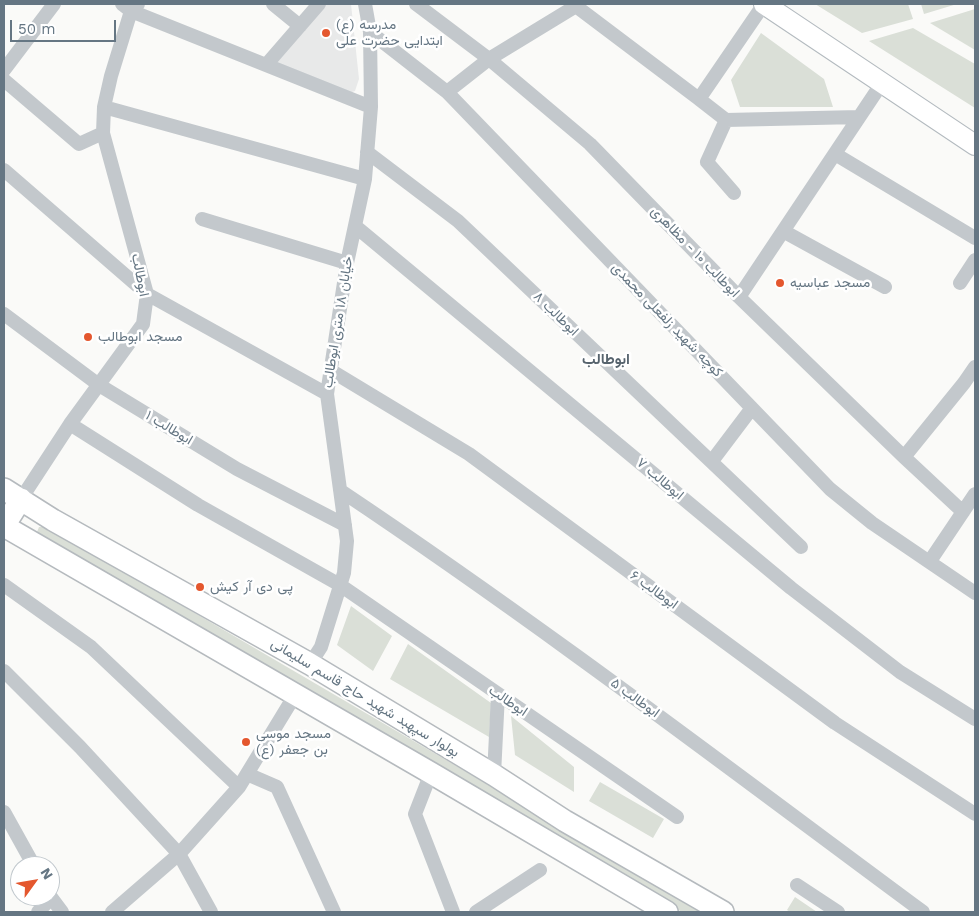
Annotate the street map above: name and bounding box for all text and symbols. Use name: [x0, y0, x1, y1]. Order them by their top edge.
scale bar: [12, 10, 119, 42]
place label: (ع) مدرسه ابتدایی حضرت علی: [336, 17, 443, 49]
text: 50 m: [18, 20, 55, 38]
marker: (ع) مدرسه ابتدایی حضرت علی: [320, 27, 332, 39]
street label: ابوطالب ۱۰ - مظاهری: [647, 203, 743, 301]
street label: ابوطالب: [128, 252, 152, 298]
street label: خیابان ۱۸ متری ابوطالب: [319, 255, 357, 389]
street label: کوچه شهید زلفعلی محمدی: [608, 259, 726, 381]
place label: مسجد عباسیه: [790, 275, 870, 291]
marker: مسجد عباسیه: [774, 277, 786, 289]
street label: ابوطالب ۸: [530, 288, 582, 340]
place label: مسجد ابوطالب: [98, 329, 182, 345]
marker: مسجد ابوطالب: [82, 331, 94, 343]
district label: ابوطالب: [582, 351, 630, 369]
street label: ابوطالب ۱: [142, 407, 196, 449]
street label: ابوطالب ۷: [633, 454, 687, 504]
street label: ابوطالب ۶: [627, 567, 681, 613]
place label: پی دی آر کیش: [210, 579, 293, 595]
marker: پی دی آر کیش: [194, 581, 206, 593]
street label: بولوار سپهبد شهید حاج قاسم سلیمانی: [268, 635, 462, 761]
street label: ابوطالب ۵: [607, 675, 663, 721]
street label: ابوطالب: [485, 682, 531, 720]
place label: مسجد موسی بن جعفر (ع): [256, 726, 331, 759]
marker: مسجد موسی بن جعفر (ع): [240, 736, 252, 748]
north arrow: [10, 856, 60, 906]
text: N: [37, 865, 56, 882]

